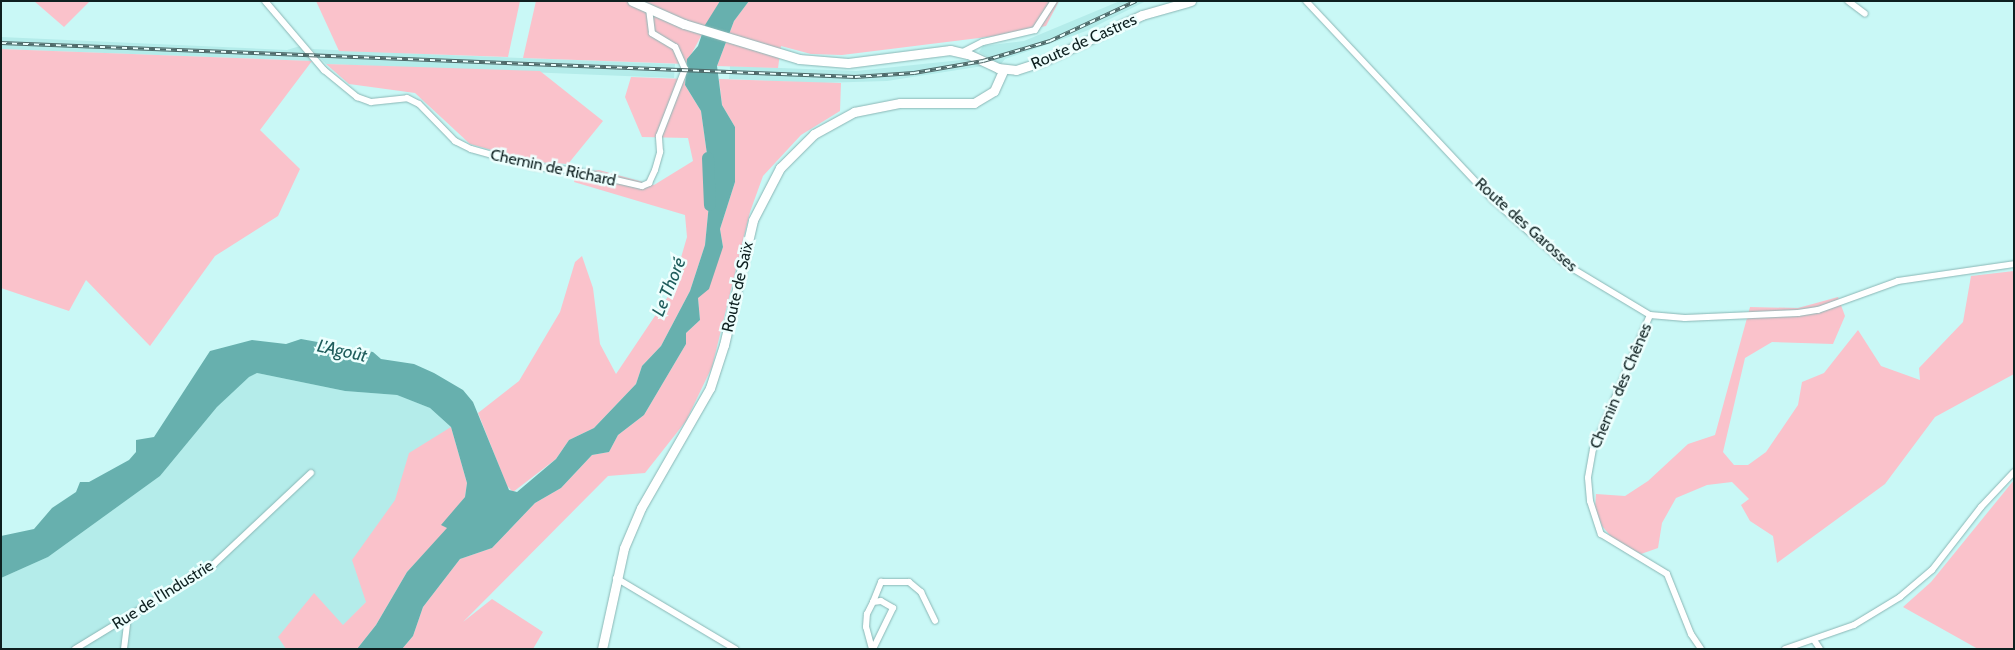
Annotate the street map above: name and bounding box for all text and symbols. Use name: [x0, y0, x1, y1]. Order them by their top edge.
street label: Route de Castres: [1028, 10, 1140, 74]
street label: Chemin de Richard: [489, 145, 617, 191]
street label: Route des Garosses: [1471, 174, 1581, 276]
street label: Route de Saïx: [718, 240, 758, 334]
water label: Le Thoré: [648, 255, 690, 319]
street label: Chemin des Chênes: [1586, 320, 1656, 452]
water label: L'Agoût: [315, 335, 369, 367]
street label: Rue de l'Industrie: [109, 556, 217, 634]

